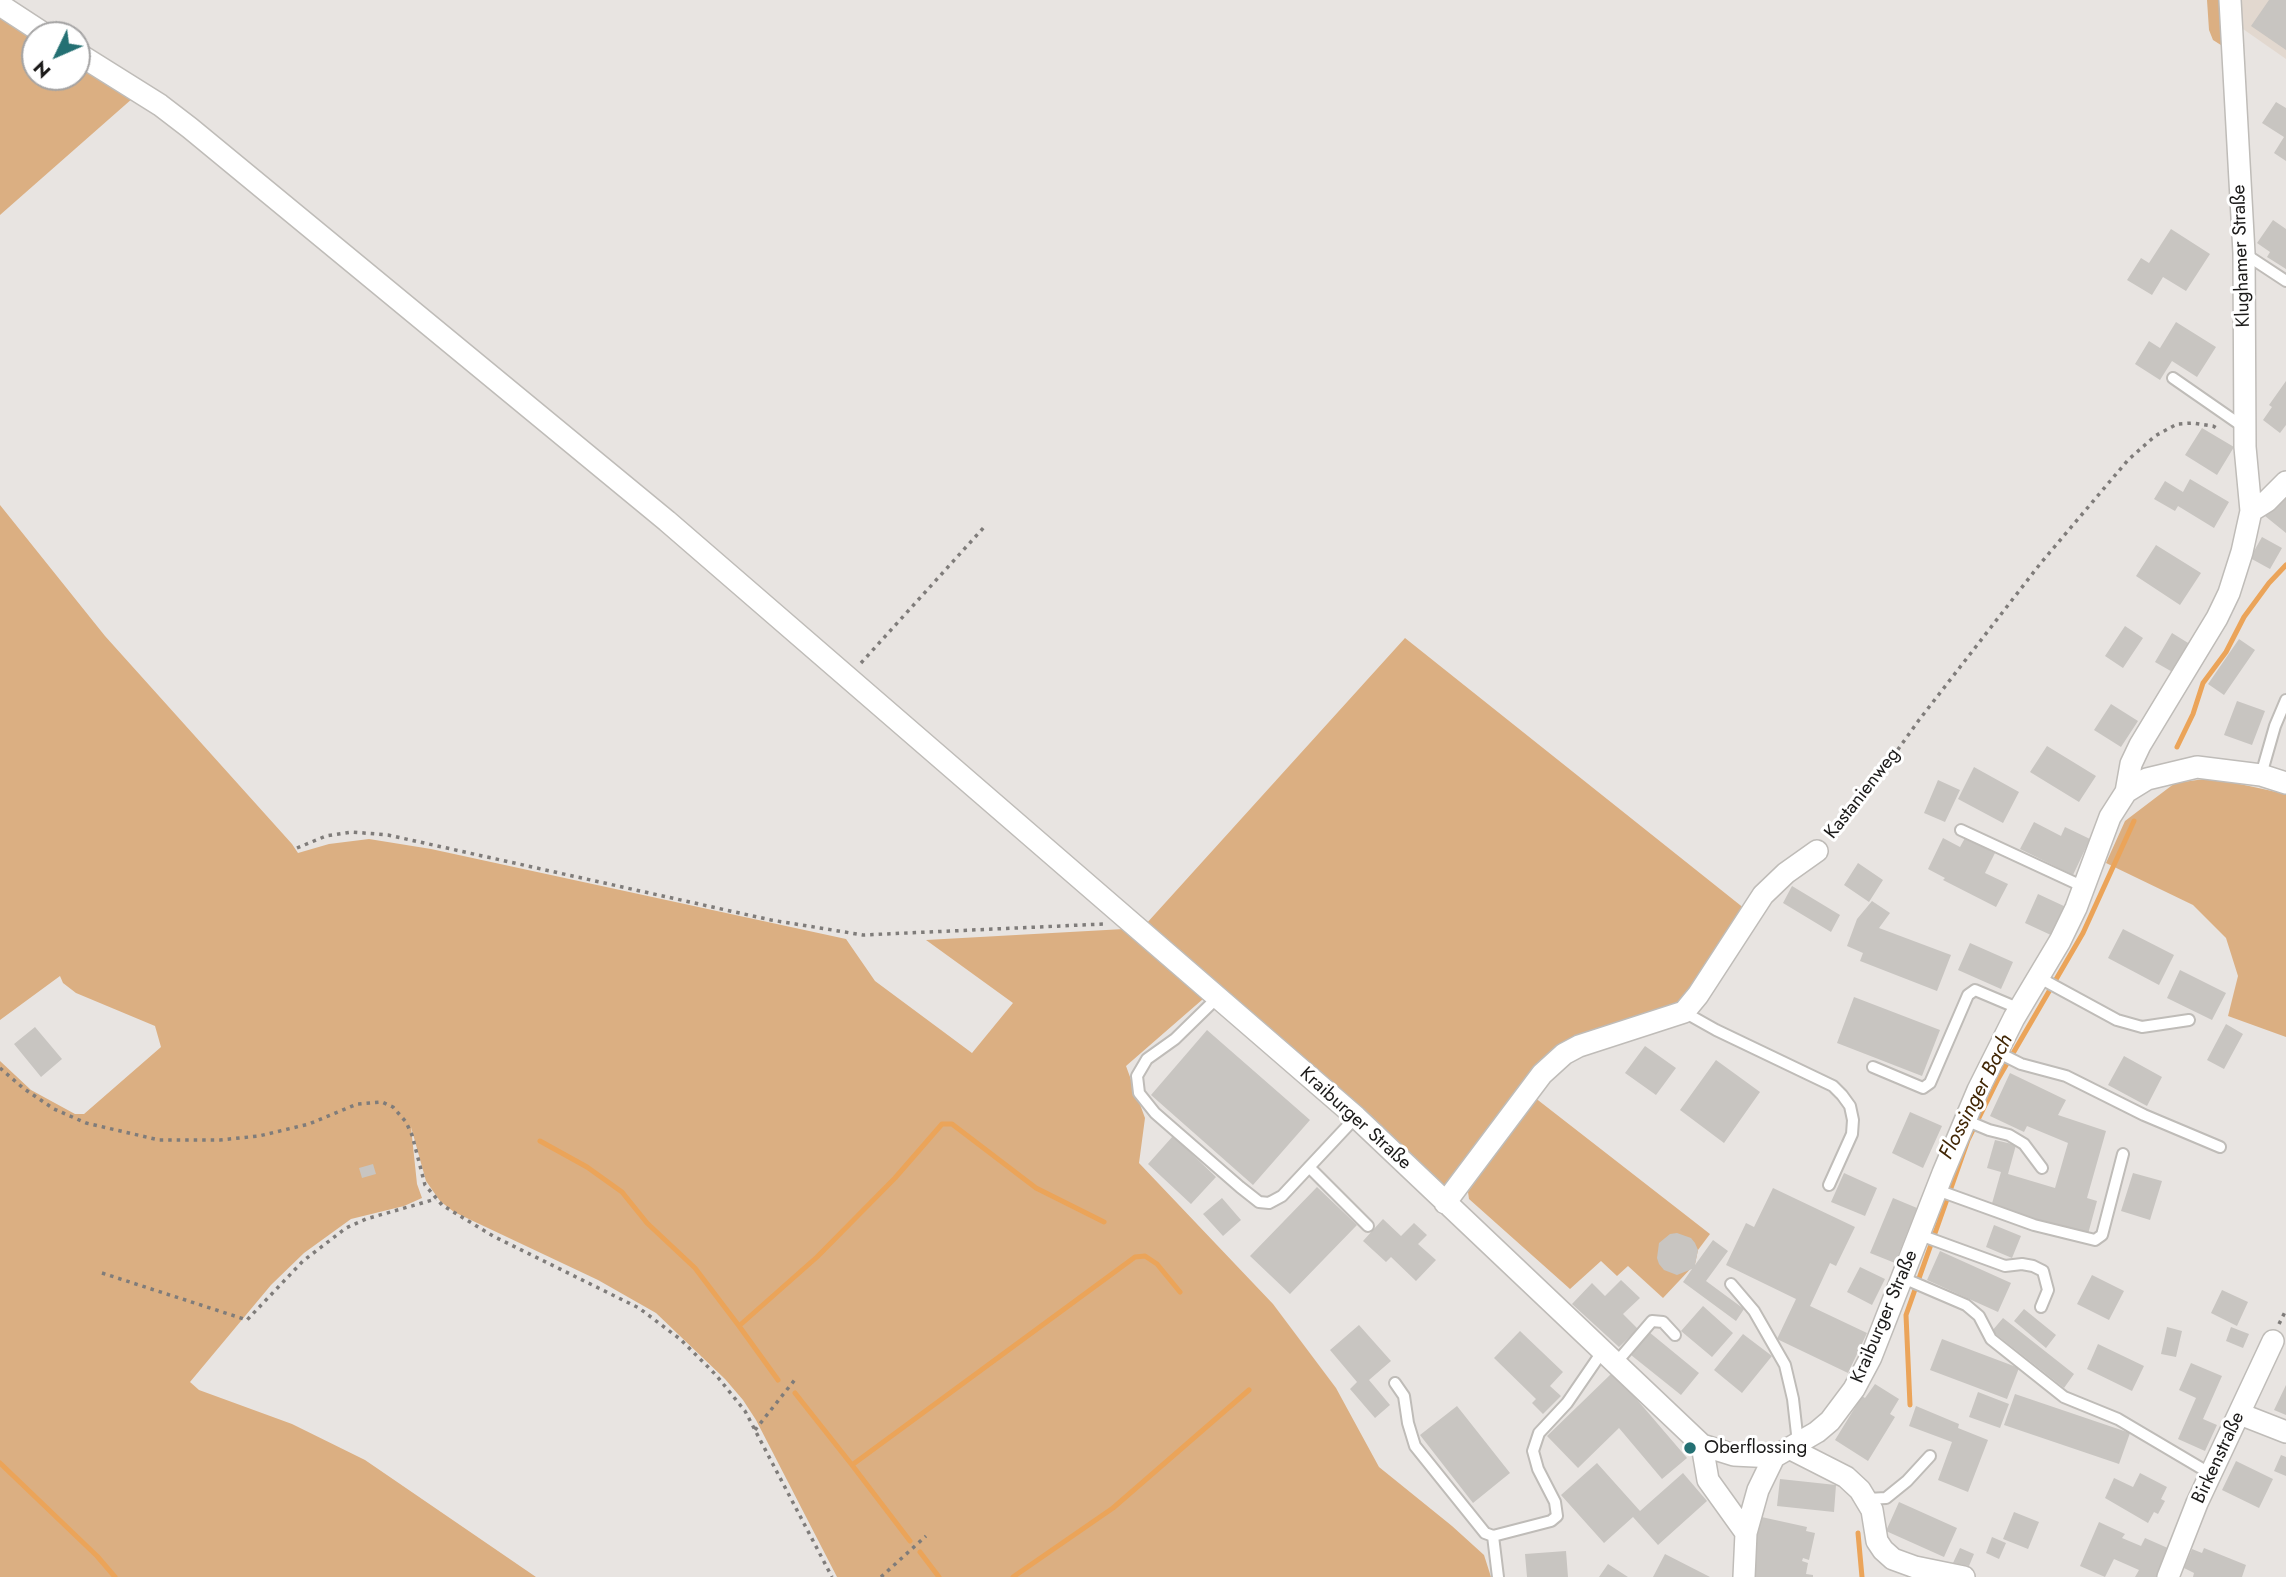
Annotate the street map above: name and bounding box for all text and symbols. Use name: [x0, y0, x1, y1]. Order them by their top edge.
north arrow: [21, 21, 91, 91]
text: N: [27, 55, 57, 84]
street label: Klughamer Straße: [2228, 184, 2256, 328]
street label: Kastanienweg: [1820, 744, 1906, 844]
water label: Flossinger Bach: [1935, 1030, 2019, 1164]
street label: Kraiburger Straße: [1294, 1063, 1416, 1175]
street label: Kraiburger Straße: [1847, 1247, 1923, 1387]
street label: Birkenstraße: [2188, 1409, 2250, 1507]
place label: Oberflossing: [1704, 1437, 1807, 1459]
marker: Oberflossing: [1682, 1440, 1698, 1456]

